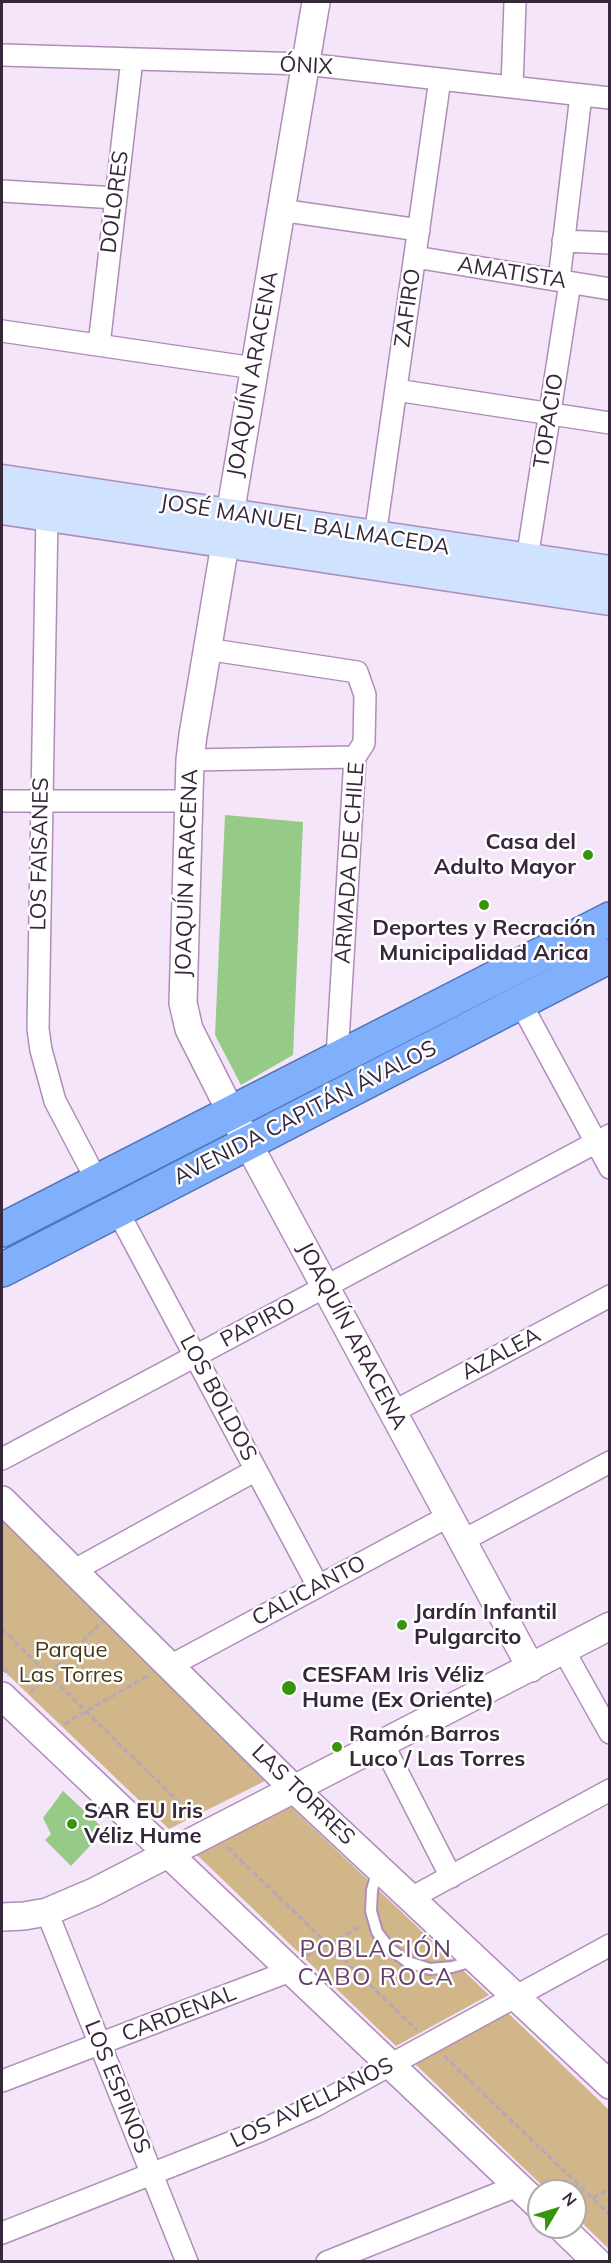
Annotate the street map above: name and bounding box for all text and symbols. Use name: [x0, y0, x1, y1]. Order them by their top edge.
street label: ÓNIX: [279, 51, 333, 81]
street label: DOLORES: [96, 149, 134, 255]
street label: AMATISTA: [456, 251, 568, 295]
street label: ZAFIRO: [389, 267, 427, 349]
street label: JOAQUÍN ARACENA: [222, 269, 284, 479]
street label: TOPACIO: [528, 372, 570, 470]
street label: JOSÉ MANUEL BALMACEDA: [158, 489, 452, 561]
street label: ARMADA DE CHILE: [330, 761, 370, 965]
street label: JOAQUÍN ARACENA: [170, 768, 204, 978]
street label: LOS FAISANES: [25, 777, 55, 931]
place label: Casa del Adulto Mayor: [434, 829, 576, 880]
marker: Casa del Adulto Mayor: [581, 848, 595, 862]
marker: Deportes y Recración Municipalidad Arica: [477, 898, 491, 912]
place label: Deportes y Recración Municipalidad Arica: [372, 915, 596, 966]
street label: AVENIDA CAPITÁN ÁVALOS: [169, 1035, 441, 1191]
street label: JOAQUÍN ARACENA: [291, 1238, 413, 1434]
street label: PAPIRO: [216, 1292, 300, 1354]
street label: AZALEA: [457, 1322, 545, 1386]
street label: LOS BOLDOS: [174, 1331, 262, 1465]
street label: CALICANTO: [248, 1550, 370, 1632]
place label: Jardín Infantil Pulgarcito: [414, 1599, 557, 1651]
marker: Jardín Infantil Pulgarcito: [395, 1618, 409, 1632]
park label: Parque Las Torres: [19, 1637, 123, 1688]
place label: CESFAM Iris Véliz Hume (Ex Oriente): [302, 1662, 494, 1714]
marker: CESFAM Iris Véliz Hume (Ex Oriente): [280, 1679, 298, 1697]
place label: Ramón Barros Luco / Las Torres: [349, 1721, 525, 1772]
street label: LAS TORRES: [246, 1739, 360, 1851]
marker: Ramón Barros Luco / Las Torres: [330, 1740, 344, 1754]
place label: SAR EU Iris Véliz Hume: [84, 1798, 203, 1850]
marker: SAR EU Iris Véliz Hume: [65, 1817, 79, 1831]
district label: POBLACIÓN CABO ROCA: [298, 1936, 454, 1992]
street label: CARDENAL: [118, 1980, 240, 2048]
street label: LOS ESPINOS: [78, 2017, 156, 2157]
street label: LOS AVELLANOS: [226, 2052, 398, 2154]
north arrow: [527, 2179, 587, 2239]
text: N: [558, 2188, 581, 2210]

